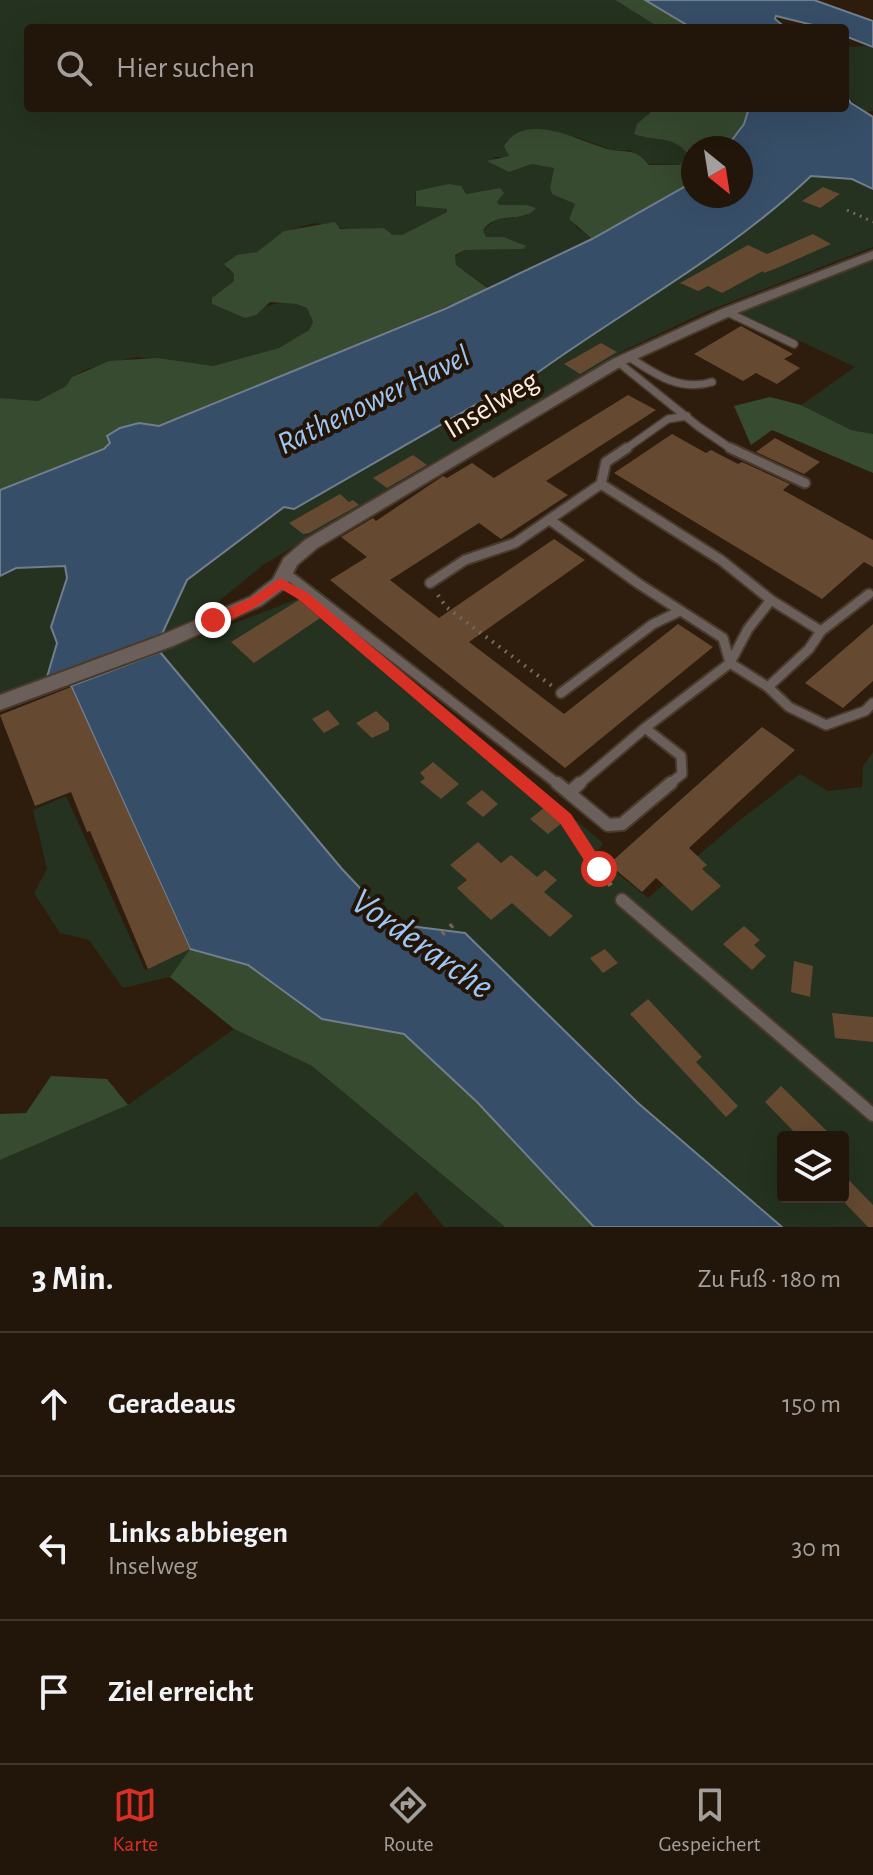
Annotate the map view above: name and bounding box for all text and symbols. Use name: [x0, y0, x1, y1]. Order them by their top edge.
search box: [24, 24, 849, 112]
icon: search: [52, 46, 96, 90]
text: Hier suchen: [116, 53, 255, 83]
north arrow: [681, 136, 753, 208]
water label: Rathenower Havel: [272, 339, 475, 460]
street label: Inselweg: [439, 365, 544, 444]
route end: [195, 602, 231, 638]
route start: [581, 851, 617, 887]
water label: Vorderarche: [344, 882, 500, 1007]
map controls: [777, 1131, 849, 1203]
button: layers: [777, 1131, 849, 1203]
text: 3 Min.: [32, 1262, 114, 1296]
text: Zu Fuß · 180 m: [698, 1266, 841, 1292]
icon: ahead: [32, 1382, 76, 1426]
text: Geradeaus: [108, 1389, 236, 1419]
text: 150 m: [782, 1391, 841, 1417]
text: Links abbiegen: [108, 1518, 288, 1548]
icon: left: [32, 1526, 76, 1570]
text: 30 m: [791, 1535, 841, 1561]
text: Inselweg: [108, 1553, 198, 1579]
icon: arrive: [32, 1670, 76, 1714]
text: Ziel erreicht: [108, 1677, 253, 1707]
tab: Karte: [113, 1783, 158, 1857]
tab: Route: [383, 1783, 434, 1857]
tab: Gespeichert: [659, 1783, 760, 1857]

